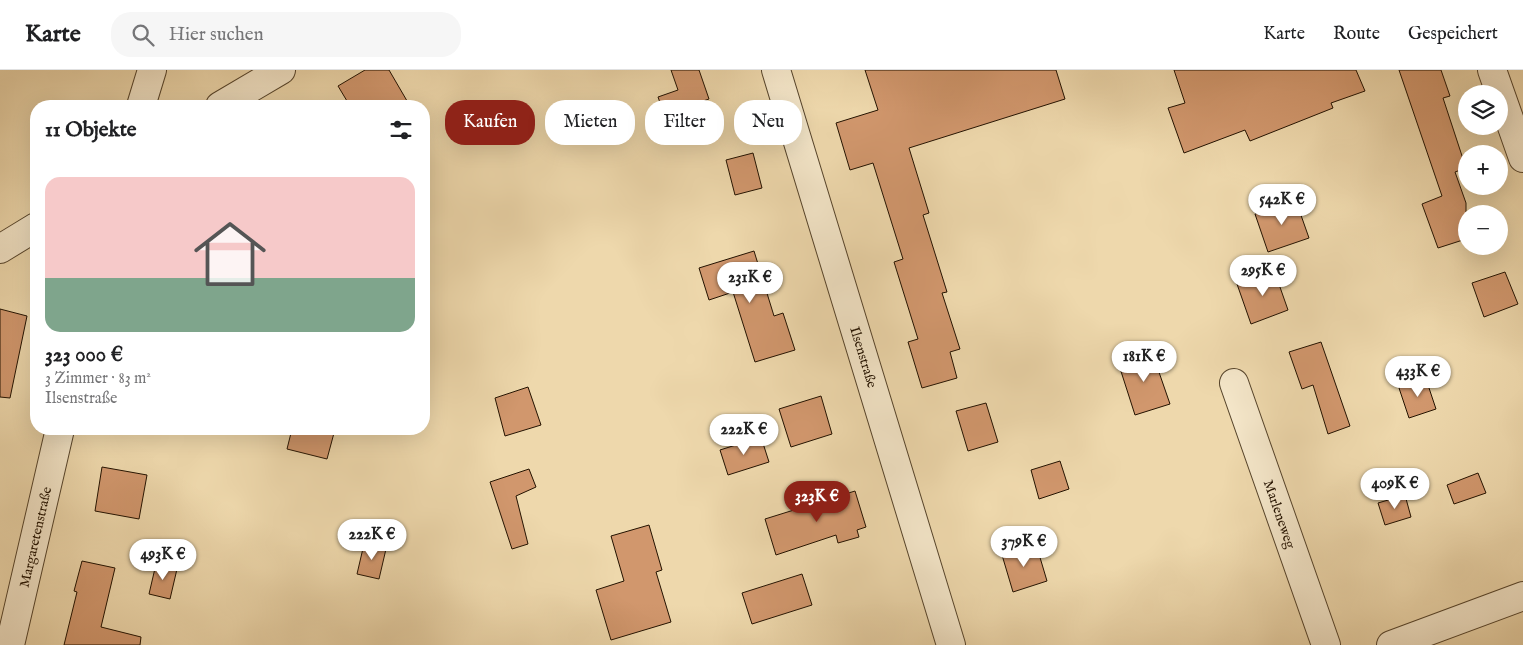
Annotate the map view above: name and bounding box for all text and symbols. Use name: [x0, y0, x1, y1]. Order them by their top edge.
search box: [111, 12, 461, 57]
text: Karte: [25, 19, 81, 50]
icon: search: [129, 21, 157, 49]
text: Hier suchen: [169, 23, 264, 47]
text: Karte: [1263, 23, 1305, 46]
text: Route: [1333, 23, 1380, 46]
text: Gespeichert: [1408, 23, 1498, 46]
map controls: [1458, 85, 1508, 255]
button: layers: [1458, 85, 1508, 135]
chip: Kaufen: [445, 100, 535, 145]
chip: Mieten: [545, 100, 635, 145]
chip: Filter: [645, 100, 724, 145]
chip: Neu: [734, 100, 802, 145]
icon: filters: [387, 116, 415, 144]
text: 11 Objekte: [45, 117, 136, 144]
button: +: [1458, 145, 1508, 195]
pin: 542K €: [1241, 184, 1323, 226]
text: 542K €: [1259, 190, 1305, 210]
button: −: [1458, 205, 1508, 255]
icon: home: [185, 209, 275, 299]
pin: 295K €: [1222, 254, 1304, 297]
text: 295K €: [1241, 261, 1285, 281]
pin: 231K €: [709, 262, 791, 304]
text: 231K €: [728, 268, 772, 288]
street label: Ilsenstraße: [845, 324, 881, 391]
pin: 181K €: [1103, 340, 1185, 383]
text: 323 000 €: [45, 342, 123, 369]
text: 181K €: [1123, 347, 1165, 367]
pin: 433K €: [1377, 356, 1459, 398]
text: 433K €: [1396, 362, 1440, 382]
text: 3 Zimmer · 83 m²: [45, 369, 151, 389]
text: Ilsenstraße: [45, 389, 117, 409]
pin: 222K €: [703, 414, 785, 456]
text: 222K €: [721, 420, 767, 440]
pin: 409K €: [1354, 468, 1436, 510]
text: 409K €: [1371, 474, 1419, 494]
street label: Marleneweg: [1259, 478, 1299, 551]
pin: 323K €: [776, 480, 858, 523]
street label: Margaretenstraße: [16, 485, 56, 589]
text: 323K €: [795, 487, 839, 507]
pin: 222K €: [331, 518, 413, 561]
text: 222K €: [349, 525, 395, 545]
pin: 379K €: [983, 526, 1065, 568]
text: 379K €: [1002, 532, 1046, 552]
pin: 493K €: [122, 538, 204, 581]
text: 493K €: [140, 545, 186, 565]

